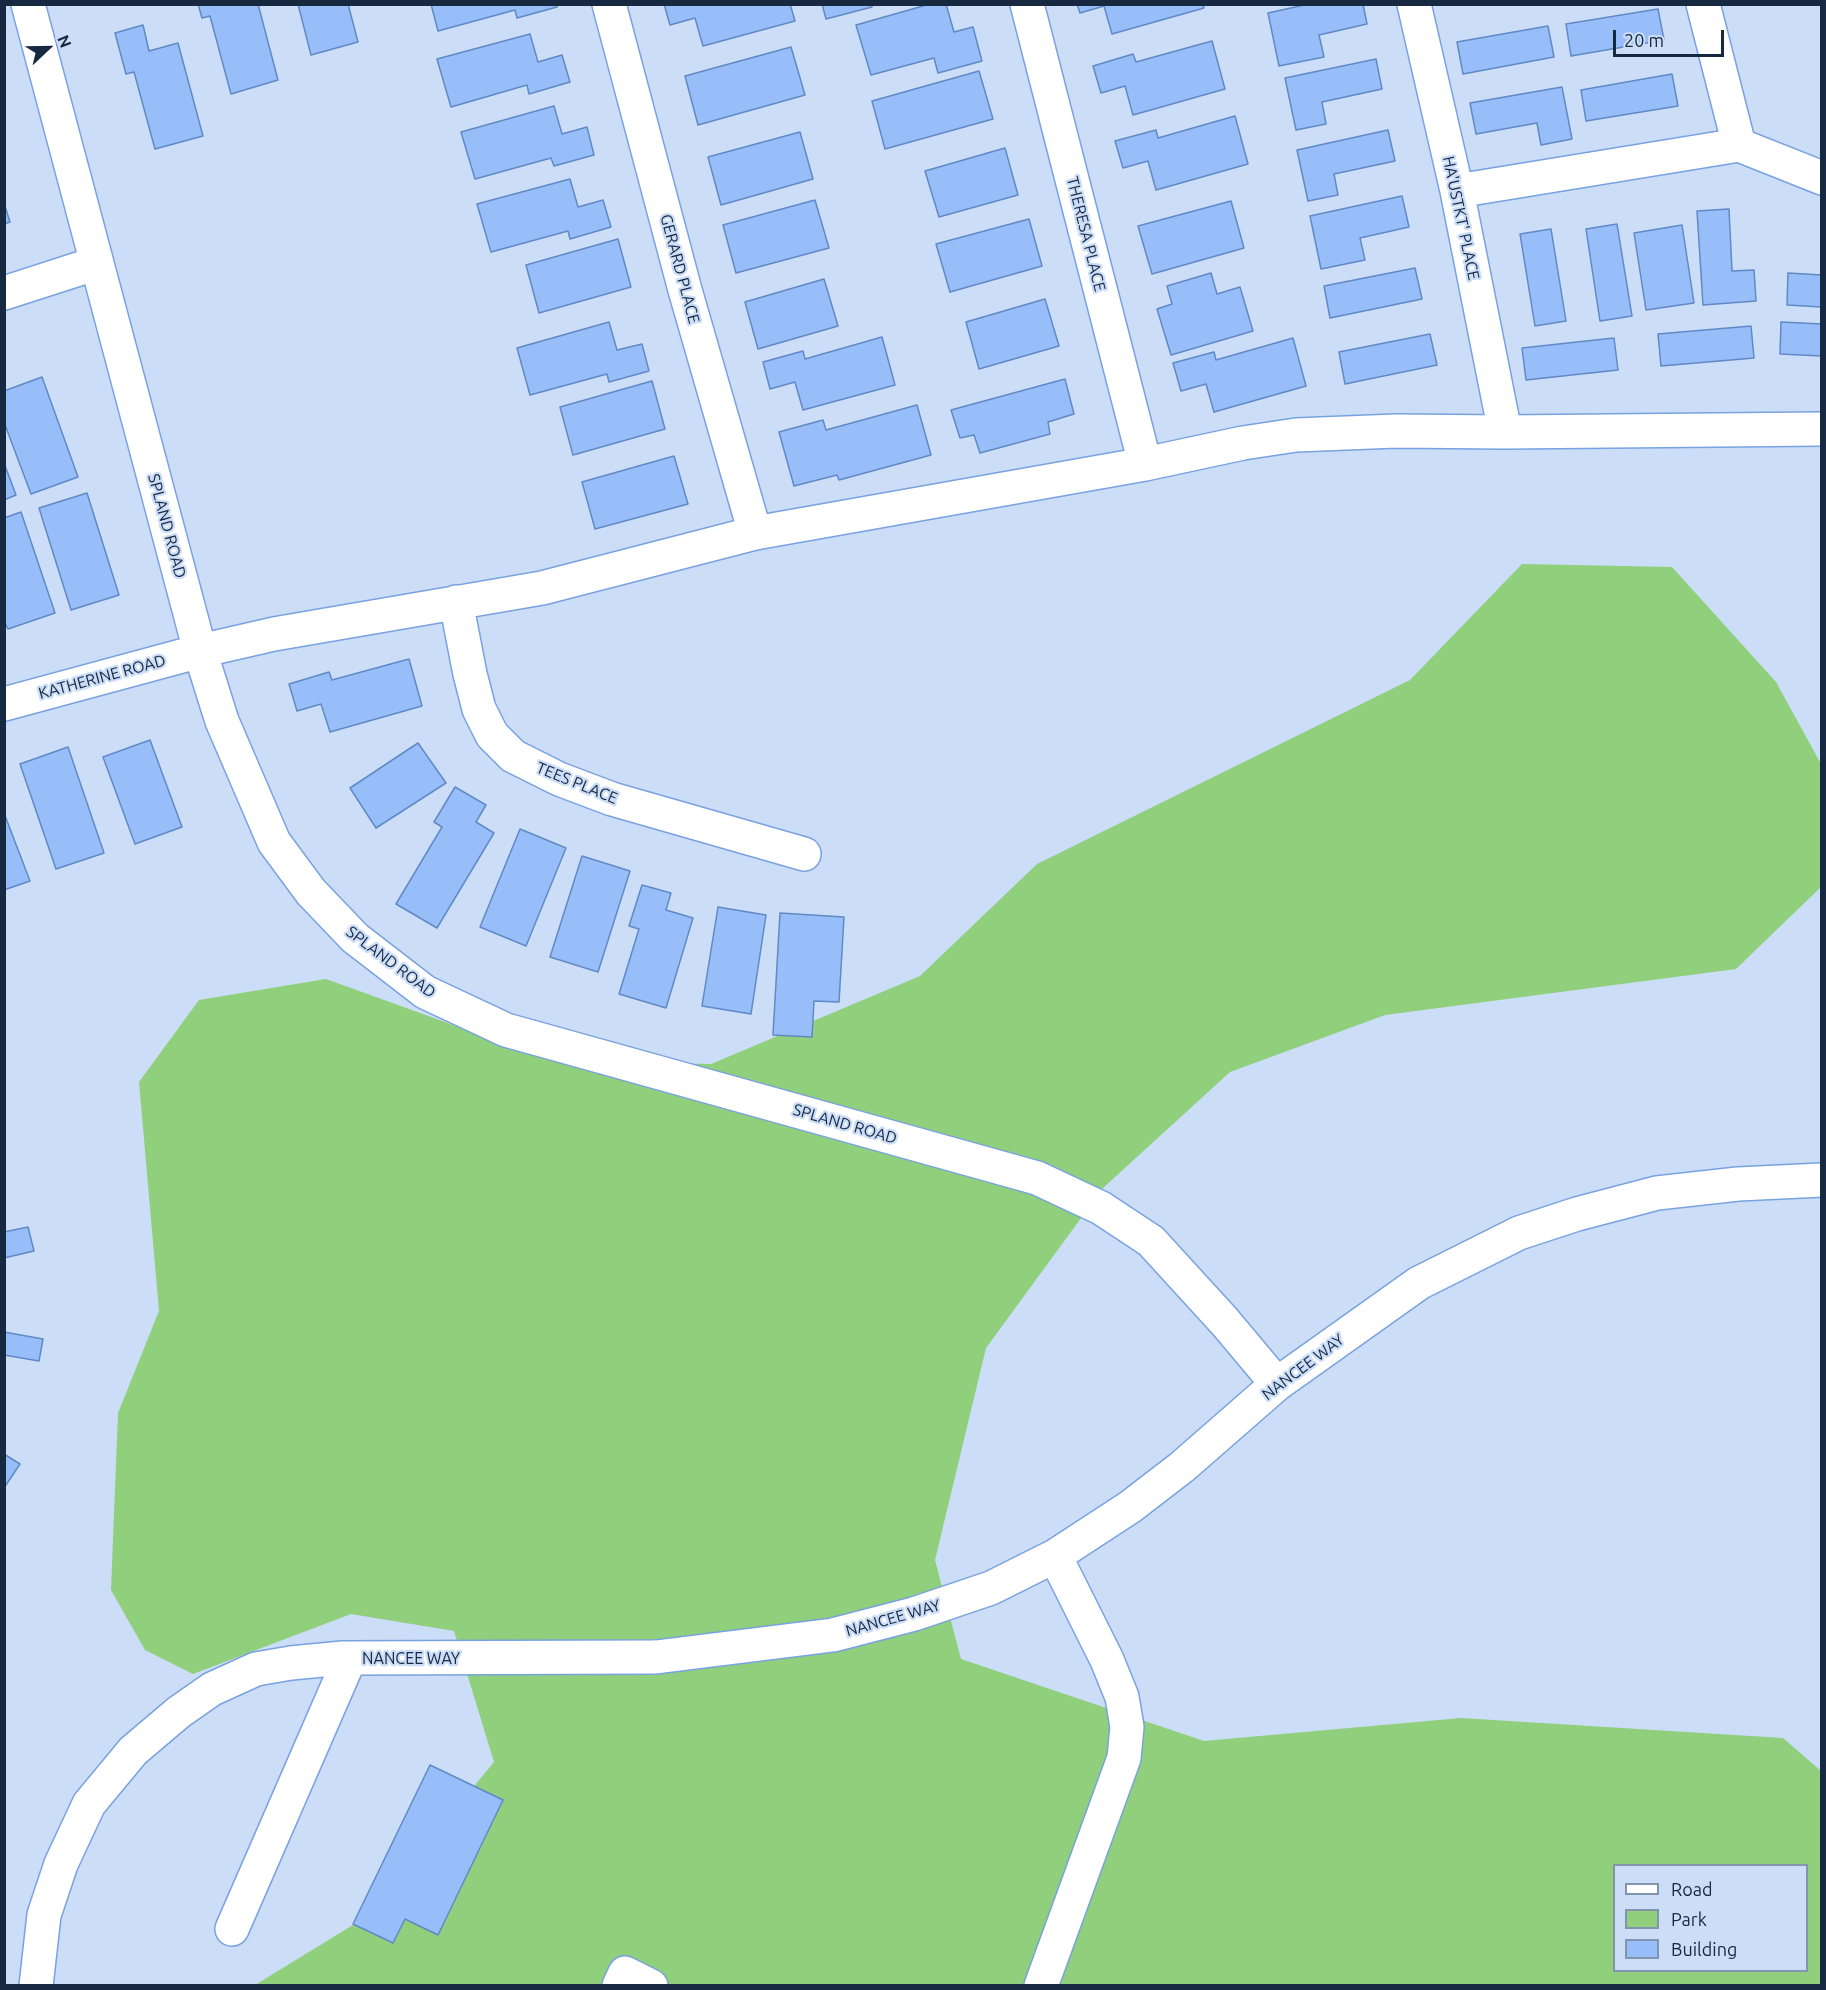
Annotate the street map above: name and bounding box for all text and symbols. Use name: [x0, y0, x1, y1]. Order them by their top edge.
north arrow: [18, 18, 78, 78]
scale bar: [1616, 18, 1727, 56]
text: 20 m: [1624, 30, 1664, 50]
text: N: [54, 32, 75, 50]
street label: HA'USTKT' PLACE: [1438, 154, 1484, 282]
street label: THERESA PLACE: [1062, 175, 1110, 293]
street label: GERARD PLACE: [656, 212, 704, 326]
street label: SPLAND ROAD: [144, 472, 190, 580]
street label: KATHERINE ROAD: [36, 651, 168, 703]
street label: TEES PLACE: [533, 758, 621, 808]
street label: SPLAND ROAD: [342, 922, 440, 1002]
street label: SPLAND ROAD: [791, 1100, 899, 1148]
street label: NANCEE WAY: [1258, 1330, 1348, 1404]
street label: NANCEE WAY: [843, 1595, 943, 1641]
street label: NANCEE WAY: [362, 1649, 460, 1669]
legend: [1613, 1864, 1808, 1972]
text: Road: [1671, 1879, 1713, 1899]
text: Park: [1671, 1909, 1707, 1929]
text: Building: [1671, 1939, 1737, 1959]

